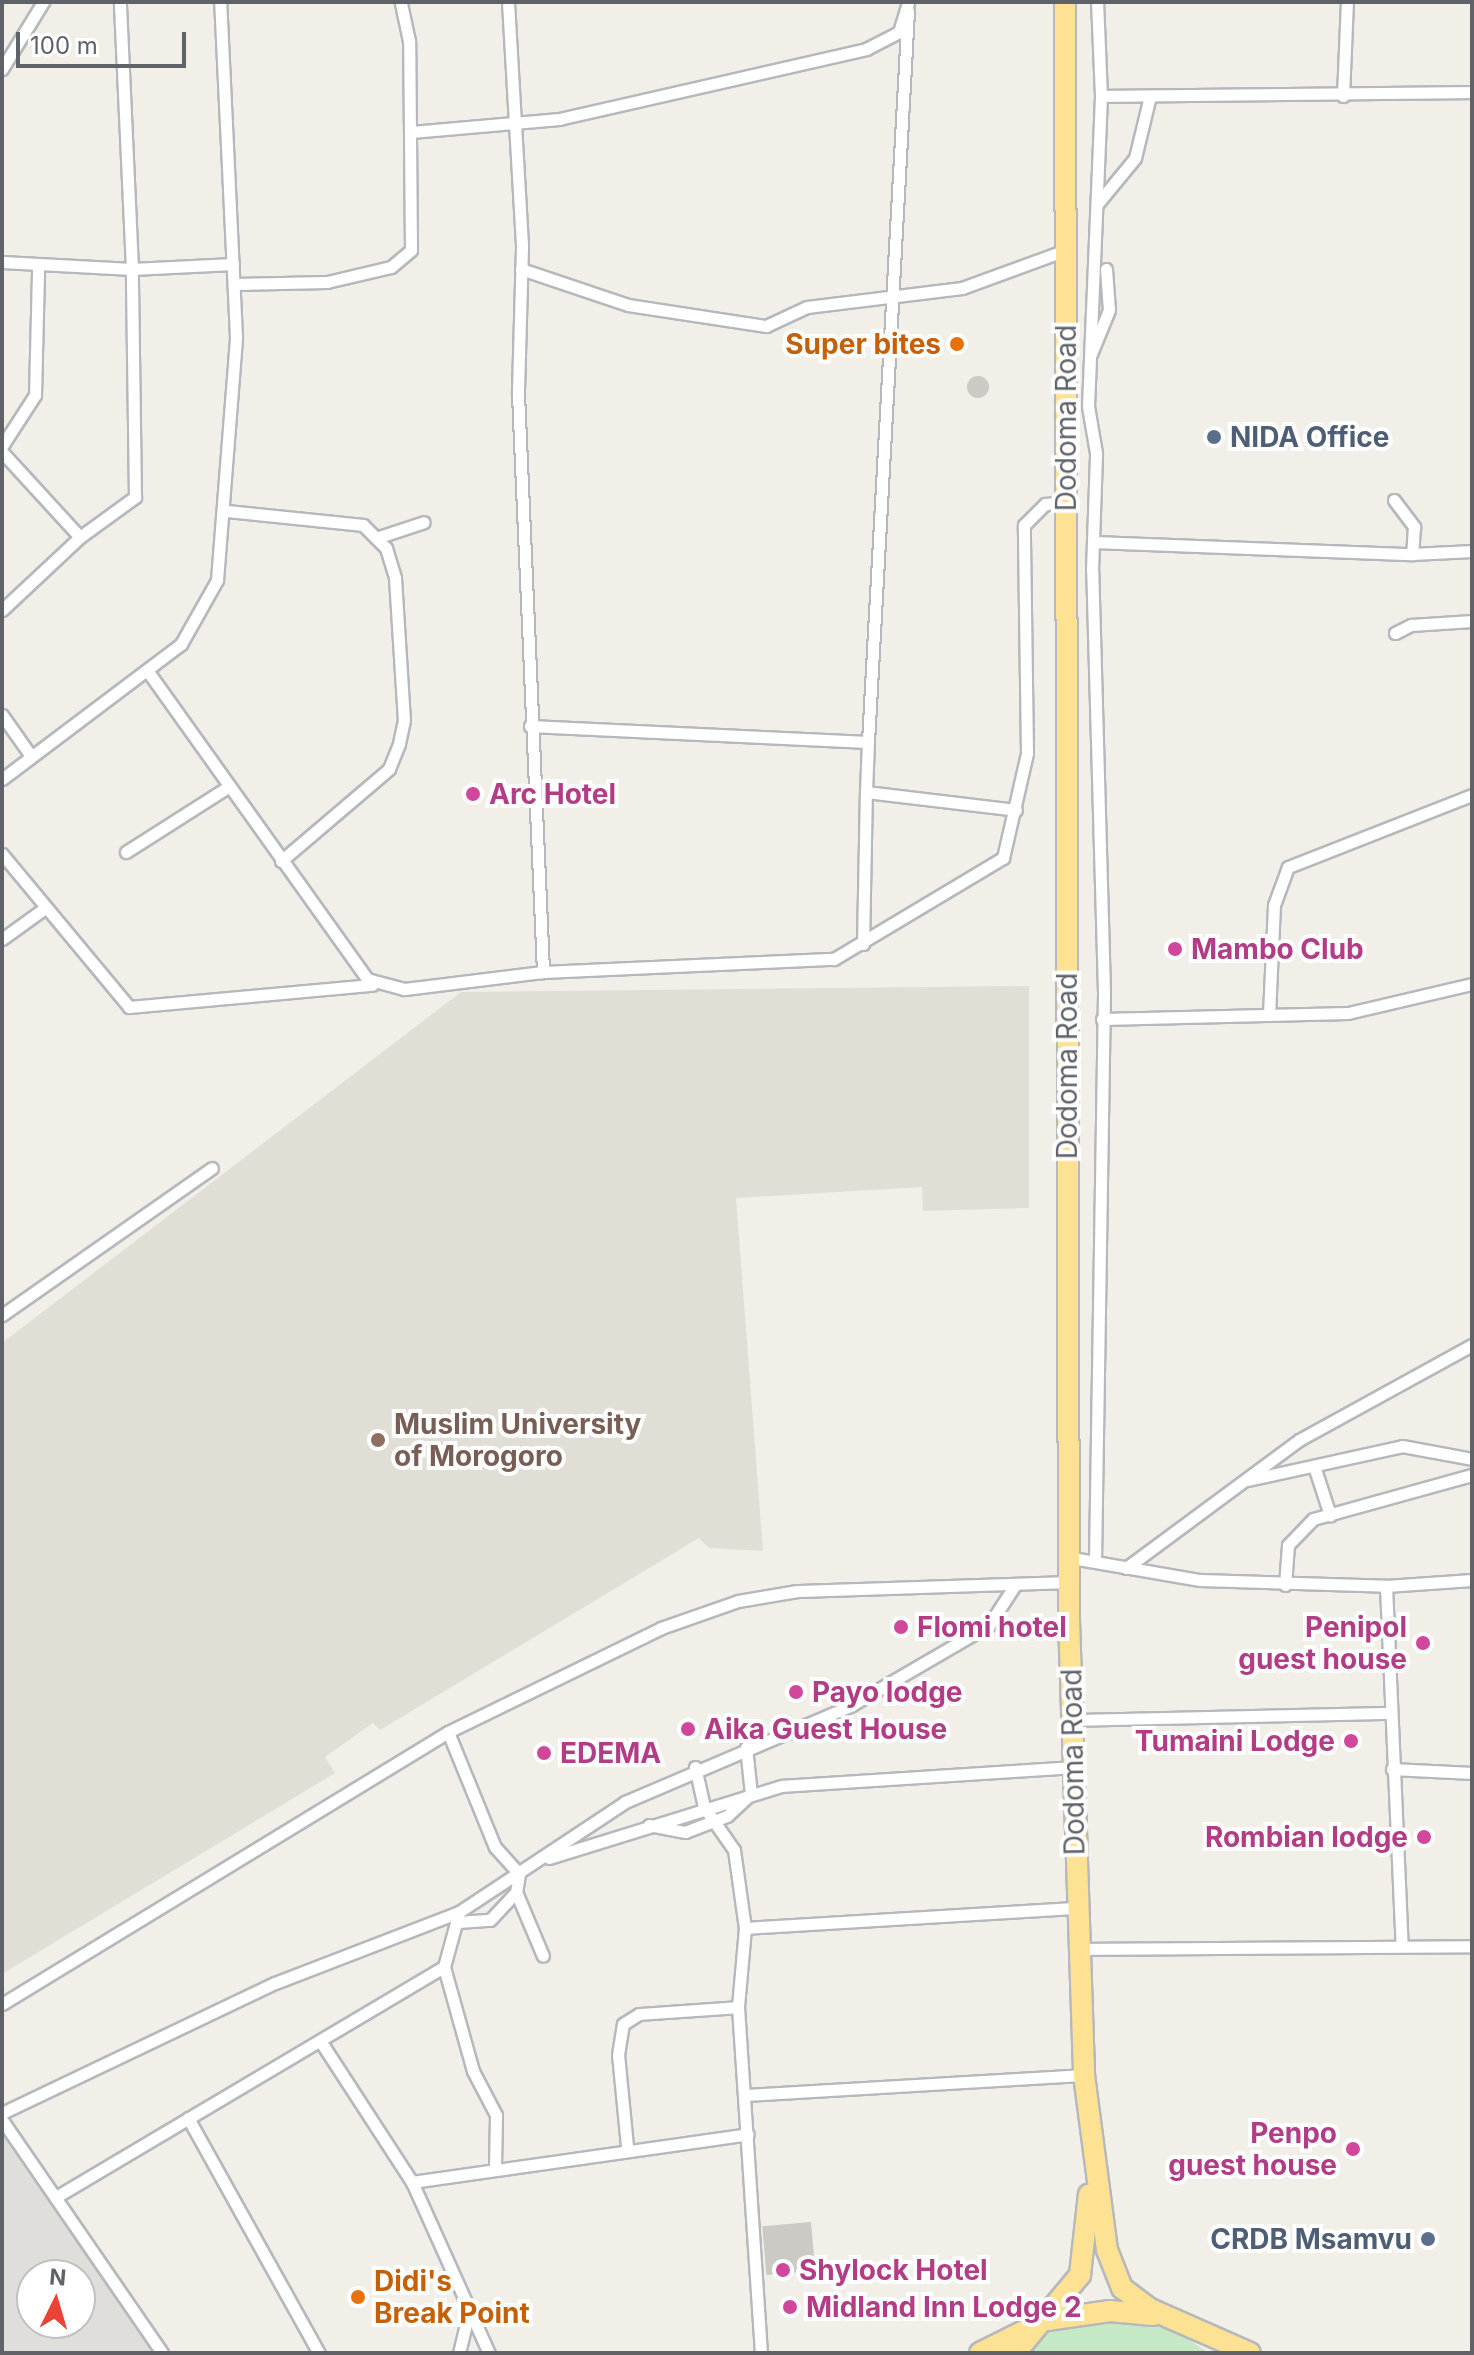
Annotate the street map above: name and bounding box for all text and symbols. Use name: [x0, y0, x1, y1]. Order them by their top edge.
scale bar: [20, 16, 190, 66]
text: 100 m: [30, 31, 98, 60]
street label: Dodoma Road: [1049, 325, 1083, 511]
place label: Super bites: [785, 327, 941, 361]
marker: Super bites: [948, 335, 966, 353]
place label: NIDA Office: [1230, 420, 1389, 454]
marker: NIDA Office: [1205, 428, 1223, 446]
place label: Arc Hotel: [489, 777, 616, 811]
marker: Arc Hotel: [464, 785, 482, 803]
place label: Mambo Club: [1191, 932, 1364, 966]
marker: Mambo Club: [1166, 940, 1184, 958]
street label: Dodoma Road: [1050, 973, 1084, 1159]
place label: Muslim University of Morogoro: [394, 1407, 641, 1473]
marker: Muslim University of Morogoro: [369, 1431, 387, 1449]
place label: Flomi hotel: [917, 1610, 1067, 1644]
place label: Penipol guest house: [1238, 1610, 1407, 1676]
marker: Flomi hotel: [892, 1618, 910, 1636]
marker: Penipol guest house: [1414, 1634, 1432, 1652]
street label: Dodoma Road: [1055, 1668, 1091, 1856]
place label: Payo lodge: [812, 1675, 962, 1709]
marker: Payo lodge: [787, 1683, 805, 1701]
place label: Aika Guest House: [704, 1712, 947, 1746]
marker: Aika Guest House: [679, 1720, 697, 1738]
place label: Tumaini Lodge: [1135, 1724, 1335, 1758]
marker: Tumaini Lodge: [1342, 1732, 1360, 1750]
place label: EDEMA: [560, 1736, 661, 1770]
marker: EDEMA: [535, 1744, 553, 1762]
place label: Rombian lodge: [1205, 1820, 1408, 1854]
marker: Rombian lodge: [1415, 1828, 1433, 1846]
place label: Penpo guest house: [1168, 2116, 1337, 2182]
marker: Penpo guest house: [1344, 2140, 1362, 2158]
place label: CRDB Msamvu: [1210, 2222, 1412, 2256]
marker: CRDB Msamvu: [1419, 2230, 1437, 2248]
place label: Shylock Hotel: [799, 2253, 988, 2287]
north arrow: [16, 2259, 96, 2339]
marker: Shylock Hotel: [774, 2261, 792, 2279]
text: N: [48, 2263, 67, 2291]
place label: Didi's Break Point: [374, 2264, 530, 2330]
marker: Didi's Break Point: [349, 2288, 367, 2306]
place label: Midland Inn Lodge 2: [806, 2290, 1082, 2324]
marker: Midland Inn Lodge 2: [781, 2298, 799, 2316]

